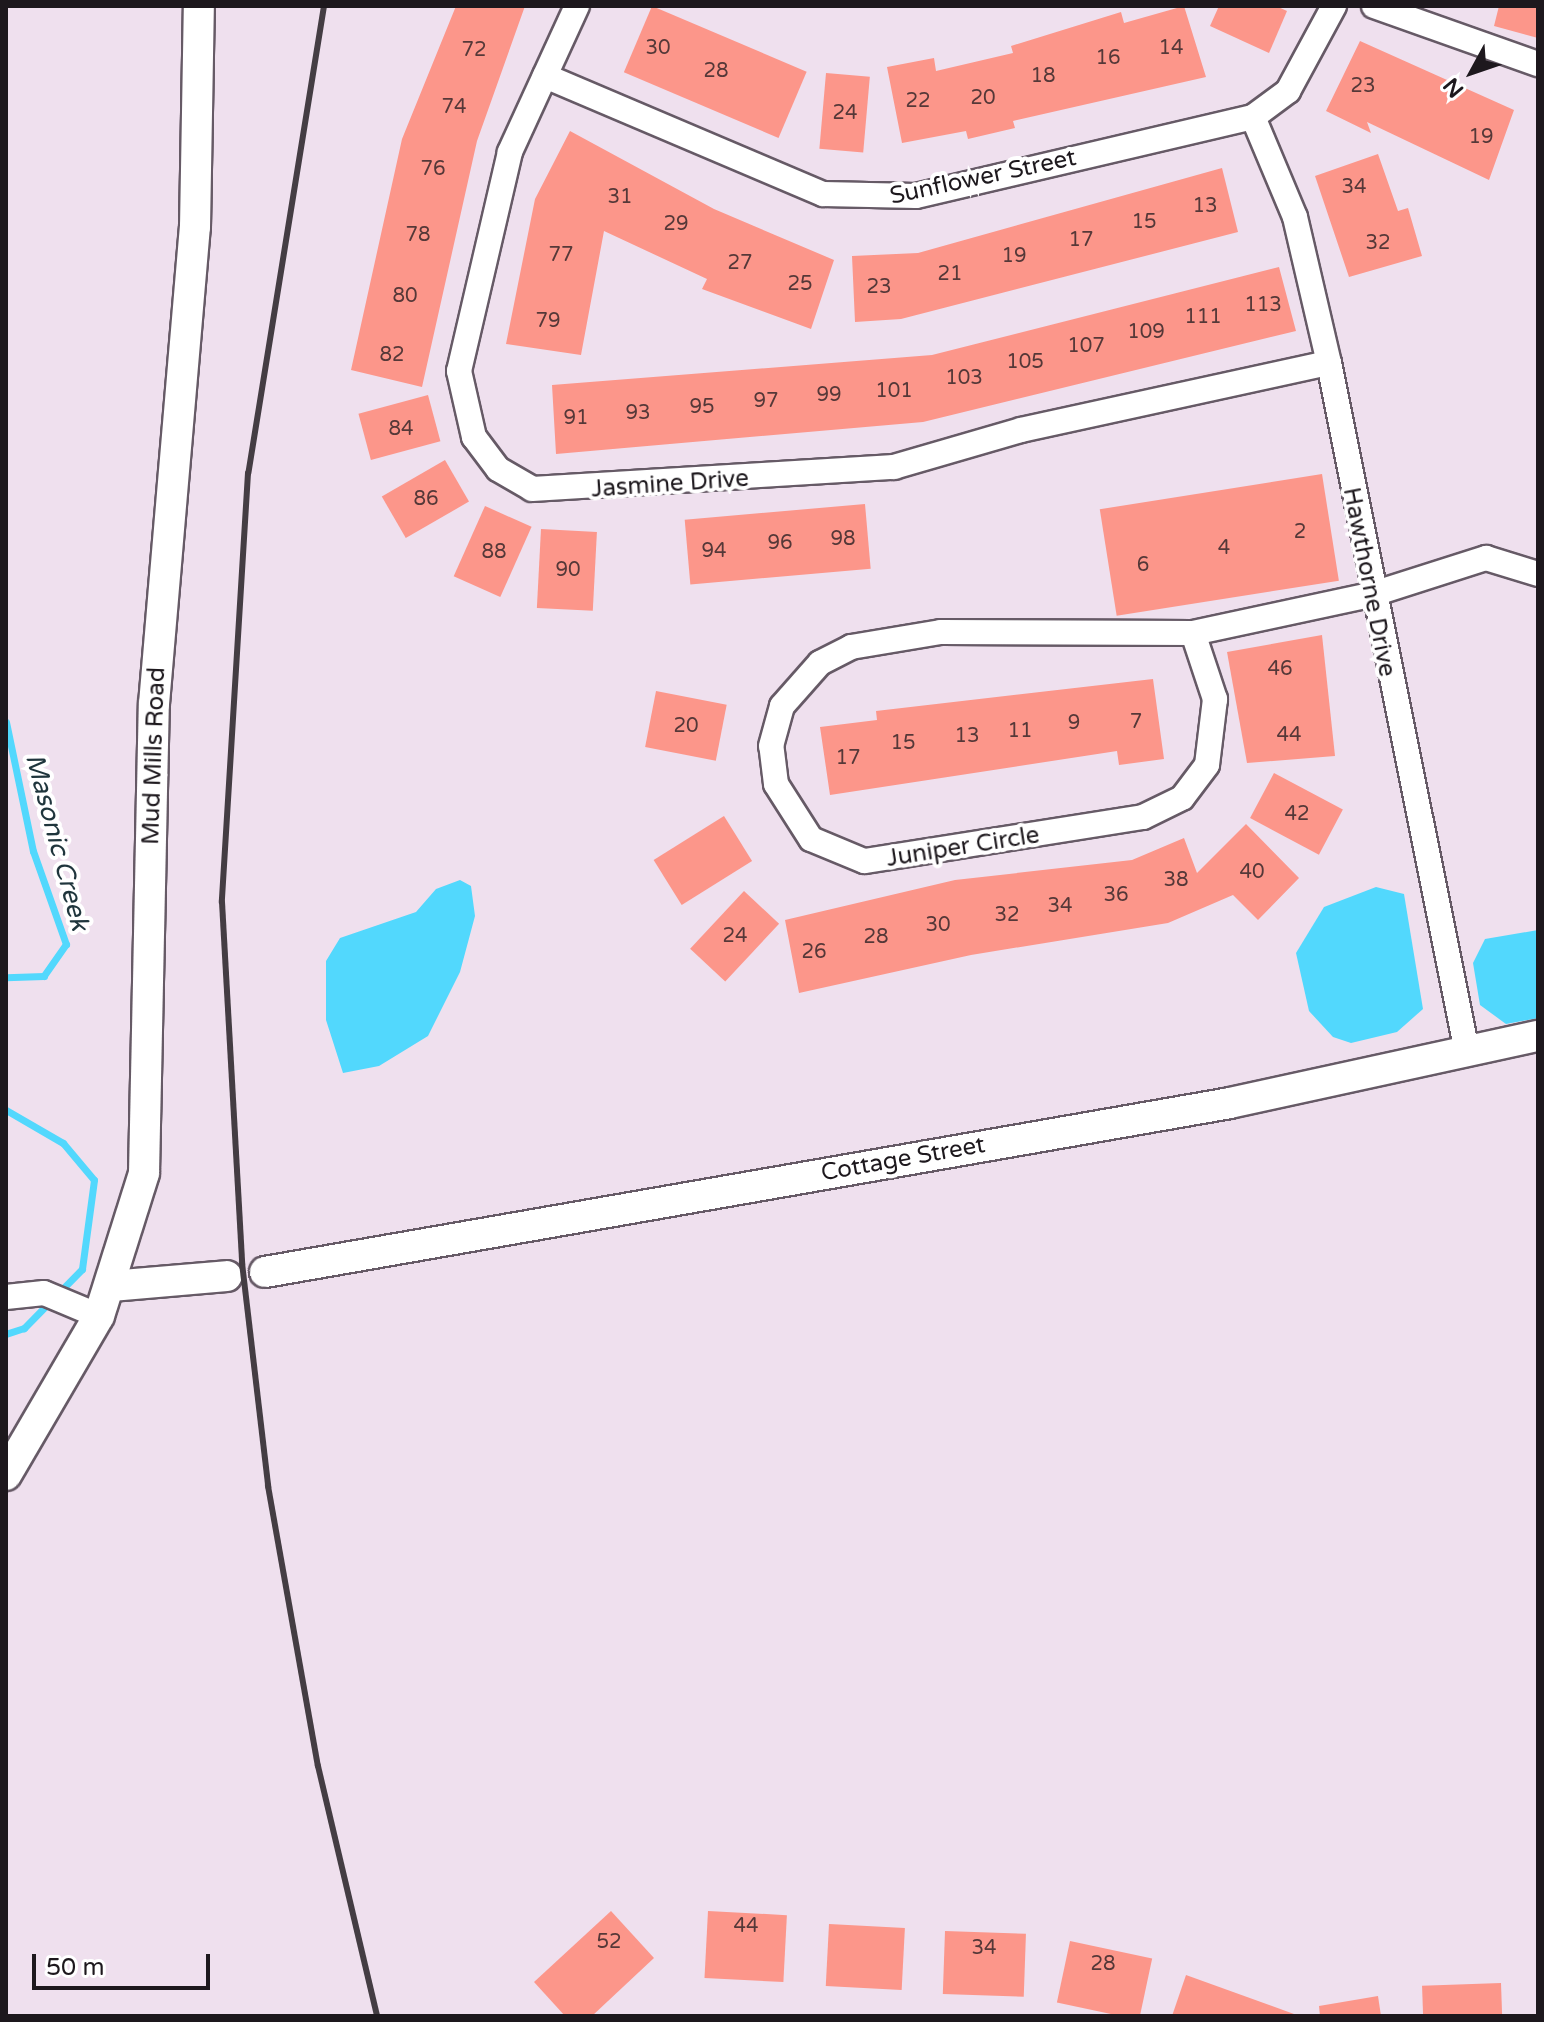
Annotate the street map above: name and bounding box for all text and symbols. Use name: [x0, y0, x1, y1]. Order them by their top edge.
north arrow: [1432, 32, 1512, 112]
house number: 30: [645, 36, 671, 60]
house number: 14: [1158, 36, 1184, 60]
house number: 72: [461, 38, 487, 62]
house number: 16: [1095, 46, 1121, 70]
house number: 28: [703, 59, 729, 83]
house number: 18: [1030, 64, 1056, 88]
text: N: [1438, 72, 1469, 103]
house number: 23: [1350, 74, 1376, 98]
house number: 20: [970, 86, 996, 110]
house number: 22: [905, 89, 931, 113]
house number: 74: [441, 95, 467, 119]
house number: 24: [832, 101, 858, 125]
house number: 19: [1468, 125, 1494, 149]
street label: Sunflower Street: [887, 143, 1079, 211]
house number: 76: [420, 157, 446, 181]
house number: 34: [1341, 175, 1367, 199]
house number: 31: [607, 185, 633, 209]
house number: 13: [1192, 194, 1218, 218]
house number: 15: [1131, 210, 1157, 234]
house number: 29: [663, 212, 689, 236]
house number: 78: [405, 223, 431, 247]
house number: 17: [1068, 228, 1094, 252]
house number: 32: [1365, 231, 1391, 255]
house number: 77: [548, 243, 574, 267]
house number: 19: [1001, 244, 1027, 268]
house number: 27: [727, 251, 753, 275]
house number: 21: [937, 262, 963, 286]
house number: 25: [787, 272, 813, 296]
house number: 23: [866, 275, 892, 299]
house number: 80: [392, 284, 418, 308]
house number: 113: [1244, 293, 1282, 317]
house number: 111: [1184, 305, 1222, 329]
house number: 79: [535, 309, 561, 333]
house number: 109: [1127, 320, 1165, 344]
house number: 107: [1067, 334, 1105, 358]
house number: 82: [379, 343, 405, 367]
house number: 105: [1006, 350, 1044, 374]
house number: 103: [945, 366, 983, 390]
house number: 101: [875, 379, 913, 403]
house number: 99: [816, 383, 842, 407]
house number: 97: [753, 389, 779, 413]
house number: 95: [689, 395, 715, 419]
house number: 93: [625, 401, 651, 425]
house number: 91: [563, 406, 589, 430]
house number: 84: [388, 417, 414, 441]
street label: Jasmine Drive: [590, 464, 750, 504]
street label: Hawthorne Drive: [1337, 485, 1401, 679]
house number: 86: [413, 487, 439, 511]
house number: 2: [1294, 520, 1306, 544]
house number: 98: [830, 527, 856, 551]
house number: 96: [767, 531, 793, 555]
house number: 4: [1218, 536, 1230, 560]
house number: 94: [701, 539, 727, 563]
house number: 88: [481, 540, 507, 564]
house number: 6: [1137, 553, 1149, 577]
house number: 90: [555, 558, 581, 582]
house number: 46: [1267, 657, 1293, 681]
street label: Mud Mills Road: [137, 667, 171, 845]
house number: 7: [1130, 710, 1142, 734]
house number: 9: [1068, 711, 1080, 735]
house number: 20: [673, 714, 699, 738]
house number: 11: [1007, 719, 1033, 743]
house number: 44: [1276, 723, 1302, 747]
house number: 13: [954, 724, 980, 748]
house number: 15: [890, 731, 916, 755]
house number: 17: [835, 746, 861, 770]
water label: Masonic Creek: [18, 750, 96, 934]
house number: 42: [1284, 802, 1310, 826]
street label: Juniper Circle: [885, 821, 1041, 873]
house number: 40: [1239, 860, 1265, 884]
house number: 38: [1163, 868, 1189, 892]
house number: 36: [1103, 883, 1129, 907]
house number: 34: [1047, 894, 1073, 918]
house number: 32: [994, 903, 1020, 927]
house number: 30: [925, 913, 951, 937]
house number: 24: [722, 924, 748, 948]
house number: 28: [863, 925, 889, 949]
house number: 26: [801, 940, 827, 964]
street label: Cottage Street: [819, 1130, 987, 1188]
house number: 44: [733, 1914, 759, 1938]
house number: 52: [596, 1930, 622, 1954]
house number: 34: [971, 1936, 997, 1960]
scale bar: [36, 1938, 214, 1988]
house number: 28: [1090, 1952, 1116, 1976]
text: 50 m: [46, 1953, 104, 1982]

